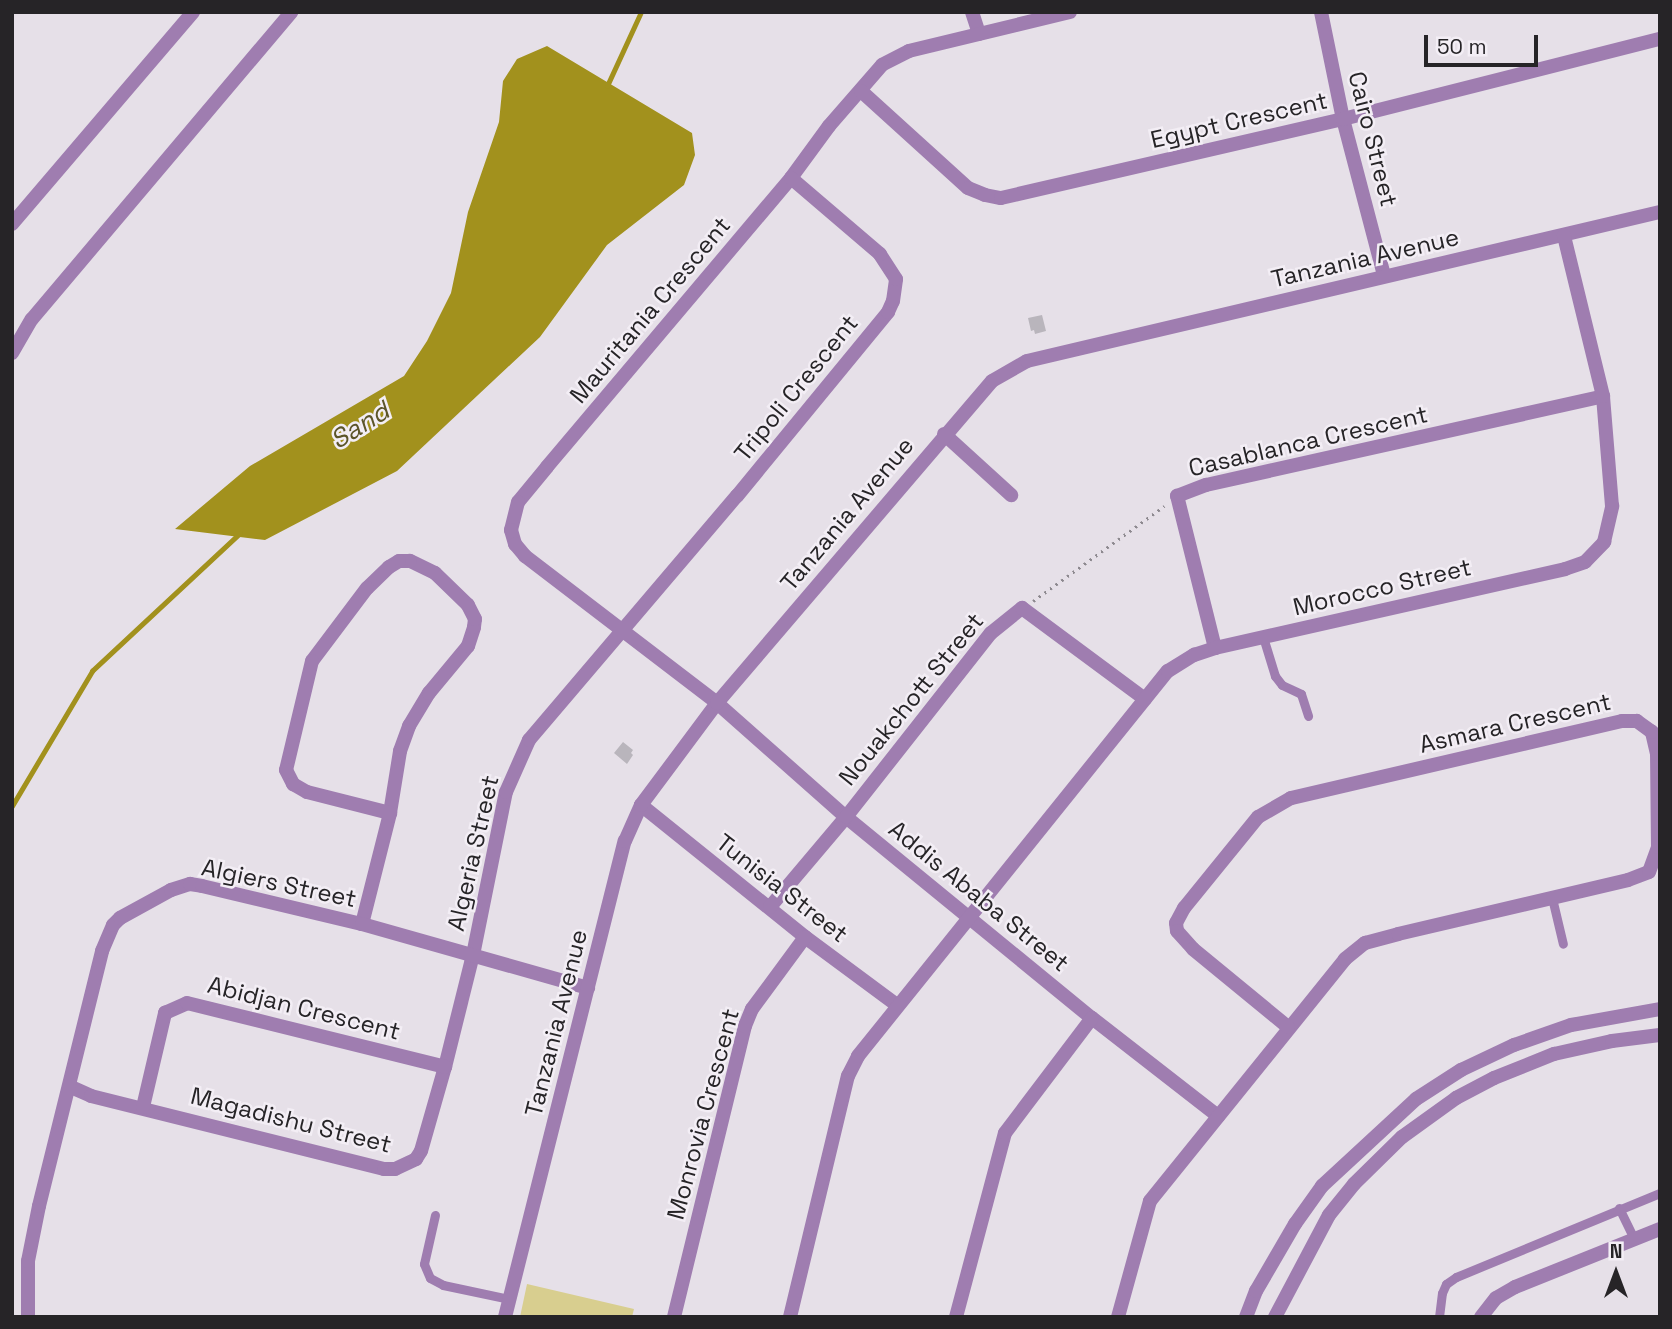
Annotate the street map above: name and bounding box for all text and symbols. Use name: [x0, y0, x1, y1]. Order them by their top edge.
scale bar: [1427, 21, 1541, 65]
text: 50 m: [1437, 33, 1487, 60]
street label: Cairo Street: [1342, 69, 1404, 209]
street label: Egypt Crescent: [1148, 86, 1330, 154]
street label: Mauritania Crescent: [564, 211, 736, 409]
street label: Tanzania Avenue: [1268, 222, 1462, 294]
street label: Tripoli Crescent: [728, 309, 864, 467]
water label: Sand: [325, 396, 395, 456]
street label: Casablanca Crescent: [1186, 399, 1430, 483]
street label: Tanzania Avenue: [774, 431, 920, 597]
street label: Morocco Street: [1290, 552, 1474, 622]
street label: Nouakchott Street: [833, 607, 989, 791]
street label: Asmara Crescent: [1416, 687, 1614, 759]
street label: Algeria Street: [441, 772, 505, 934]
street label: Addis Ababa Street: [883, 814, 1075, 978]
street label: Tunisia Street: [710, 828, 854, 948]
street label: Algiers Street: [199, 853, 359, 913]
street label: Tanzania Avenue: [519, 926, 593, 1120]
street label: Abidjan Crescent: [205, 970, 403, 1046]
street label: Monrovia Crescent: [661, 1006, 745, 1222]
street label: Magadishu Street: [188, 1081, 394, 1159]
north arrow: [1581, 1238, 1651, 1308]
text: N: [1610, 1239, 1622, 1264]

